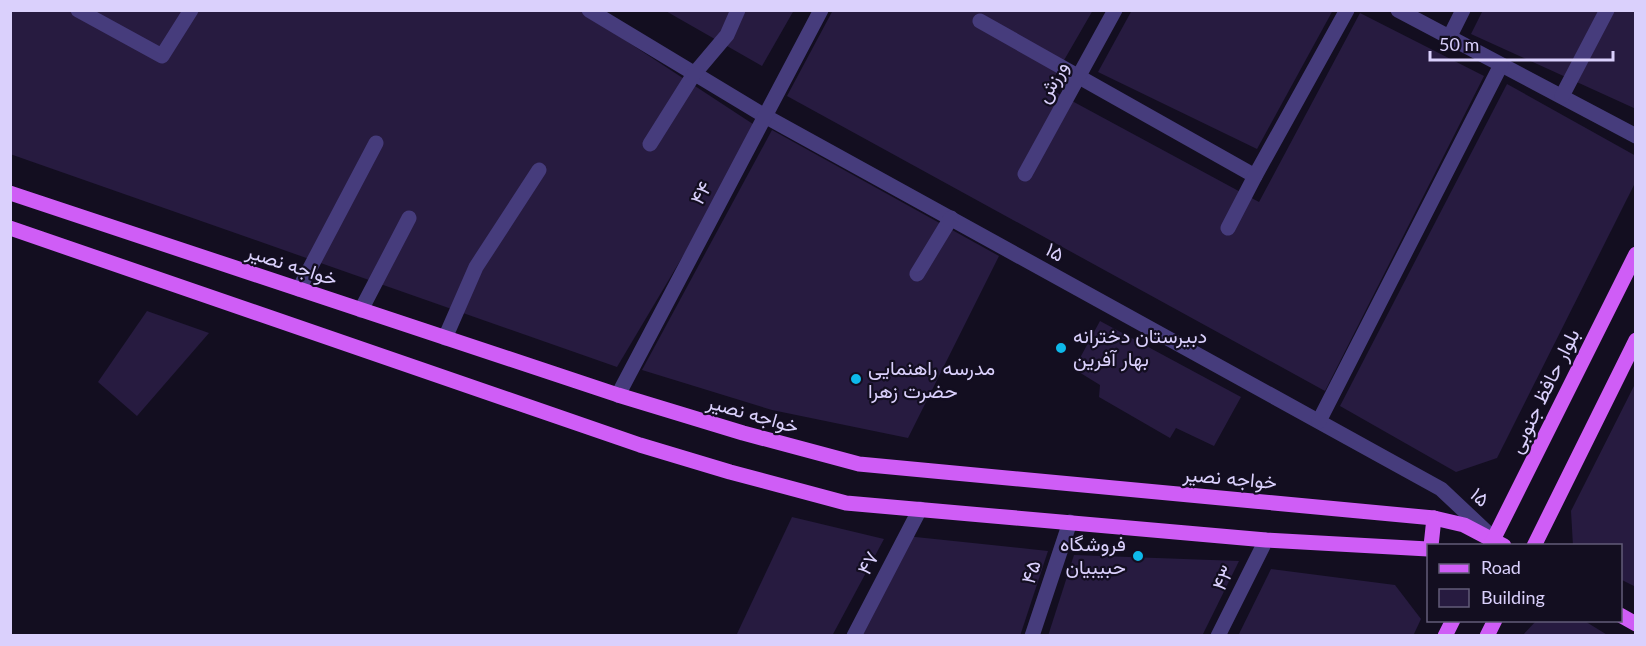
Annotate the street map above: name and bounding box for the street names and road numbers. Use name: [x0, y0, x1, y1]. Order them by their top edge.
street label: ورزش: [1030, 56, 1074, 108]
street label: ۴۴: [684, 177, 716, 208]
street label: ۱۵: [1042, 236, 1069, 266]
street label: خواجه نصیر: [242, 238, 341, 292]
street label: بلوار حافظ جنوبی: [1503, 324, 1585, 458]
street label: خواجه نصیر: [703, 388, 802, 440]
street label: خواجه نصیر: [1181, 461, 1278, 495]
street label: ۱۵: [1466, 481, 1495, 511]
street label: ۴۷: [851, 547, 883, 578]
street label: ۴۵: [1015, 557, 1045, 586]
street label: ۴۳: [1206, 561, 1238, 594]

